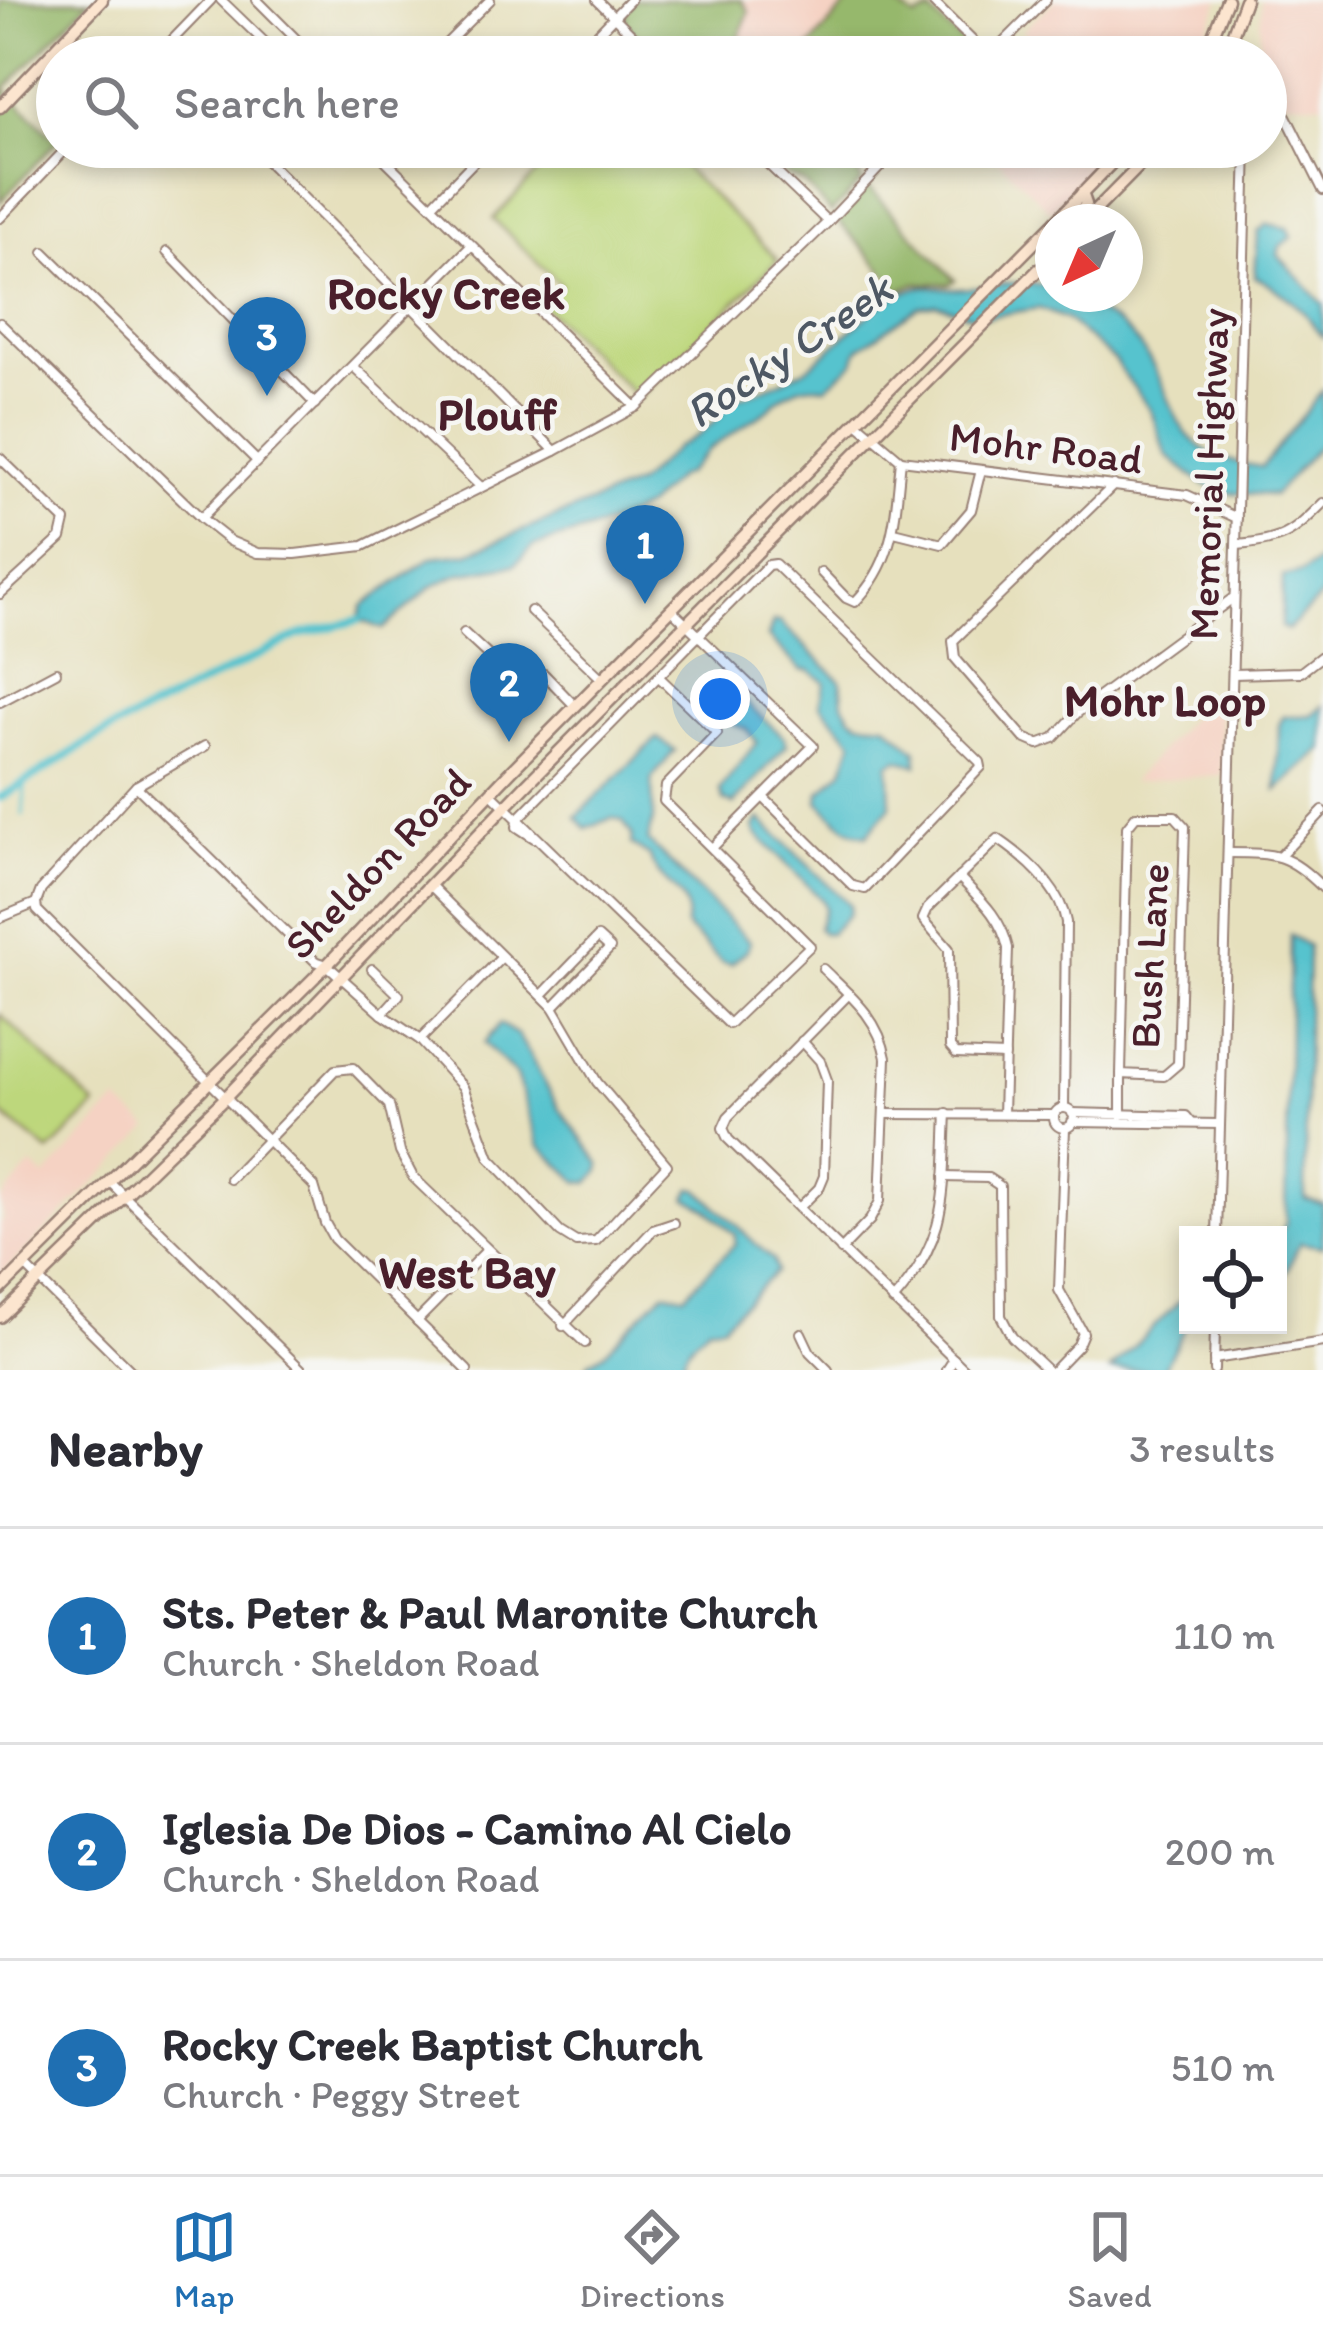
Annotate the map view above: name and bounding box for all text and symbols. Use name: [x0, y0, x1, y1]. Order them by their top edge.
search box: [36, 36, 1287, 168]
icon: search: [78, 69, 144, 135]
text: Search here: [174, 75, 400, 129]
north arrow: [1035, 204, 1143, 312]
water label: Rocky Creek: [674, 259, 904, 439]
district label: Rocky Creek: [327, 266, 565, 320]
pin: 3: [228, 297, 306, 396]
street label: Memorial Highway: [1177, 307, 1240, 641]
district label: Plouff: [438, 387, 558, 441]
street label: Mohr Road: [946, 410, 1146, 485]
pin: 1: [606, 505, 684, 604]
pin: 2: [470, 643, 548, 742]
your location: [690, 669, 750, 729]
district label: Mohr Loop: [1064, 673, 1266, 727]
street label: Sheldon Road: [273, 757, 481, 970]
street label: Bush Lane: [1119, 862, 1180, 1050]
map controls: [1179, 1226, 1287, 1334]
button: locate: [1179, 1226, 1287, 1334]
district label: West Bay: [378, 1245, 556, 1299]
text: Nearby: [48, 1418, 203, 1479]
text: 3 results: [1129, 1425, 1275, 1472]
text: Sts. Peter & Paul Maronite Church: [162, 1585, 818, 1639]
text: 1: [78, 1612, 96, 1659]
text: 110 m: [1173, 1612, 1275, 1659]
text: Church · Sheldon Road: [162, 1639, 539, 1686]
text: Iglesia De Dios - Camino Al Cielo: [162, 1801, 792, 1855]
text: 2: [77, 1828, 97, 1875]
text: 200 m: [1165, 1828, 1275, 1875]
text: Church · Sheldon Road: [162, 1855, 539, 1902]
text: Rocky Creek Baptist Church: [162, 2017, 702, 2071]
text: 3: [76, 2044, 98, 2091]
text: 510 m: [1171, 2044, 1275, 2091]
text: Church · Peggy Street: [162, 2071, 520, 2118]
tab: Map: [171, 2204, 237, 2315]
tab: Directions: [580, 2204, 725, 2315]
tab: Saved: [1068, 2204, 1152, 2315]

